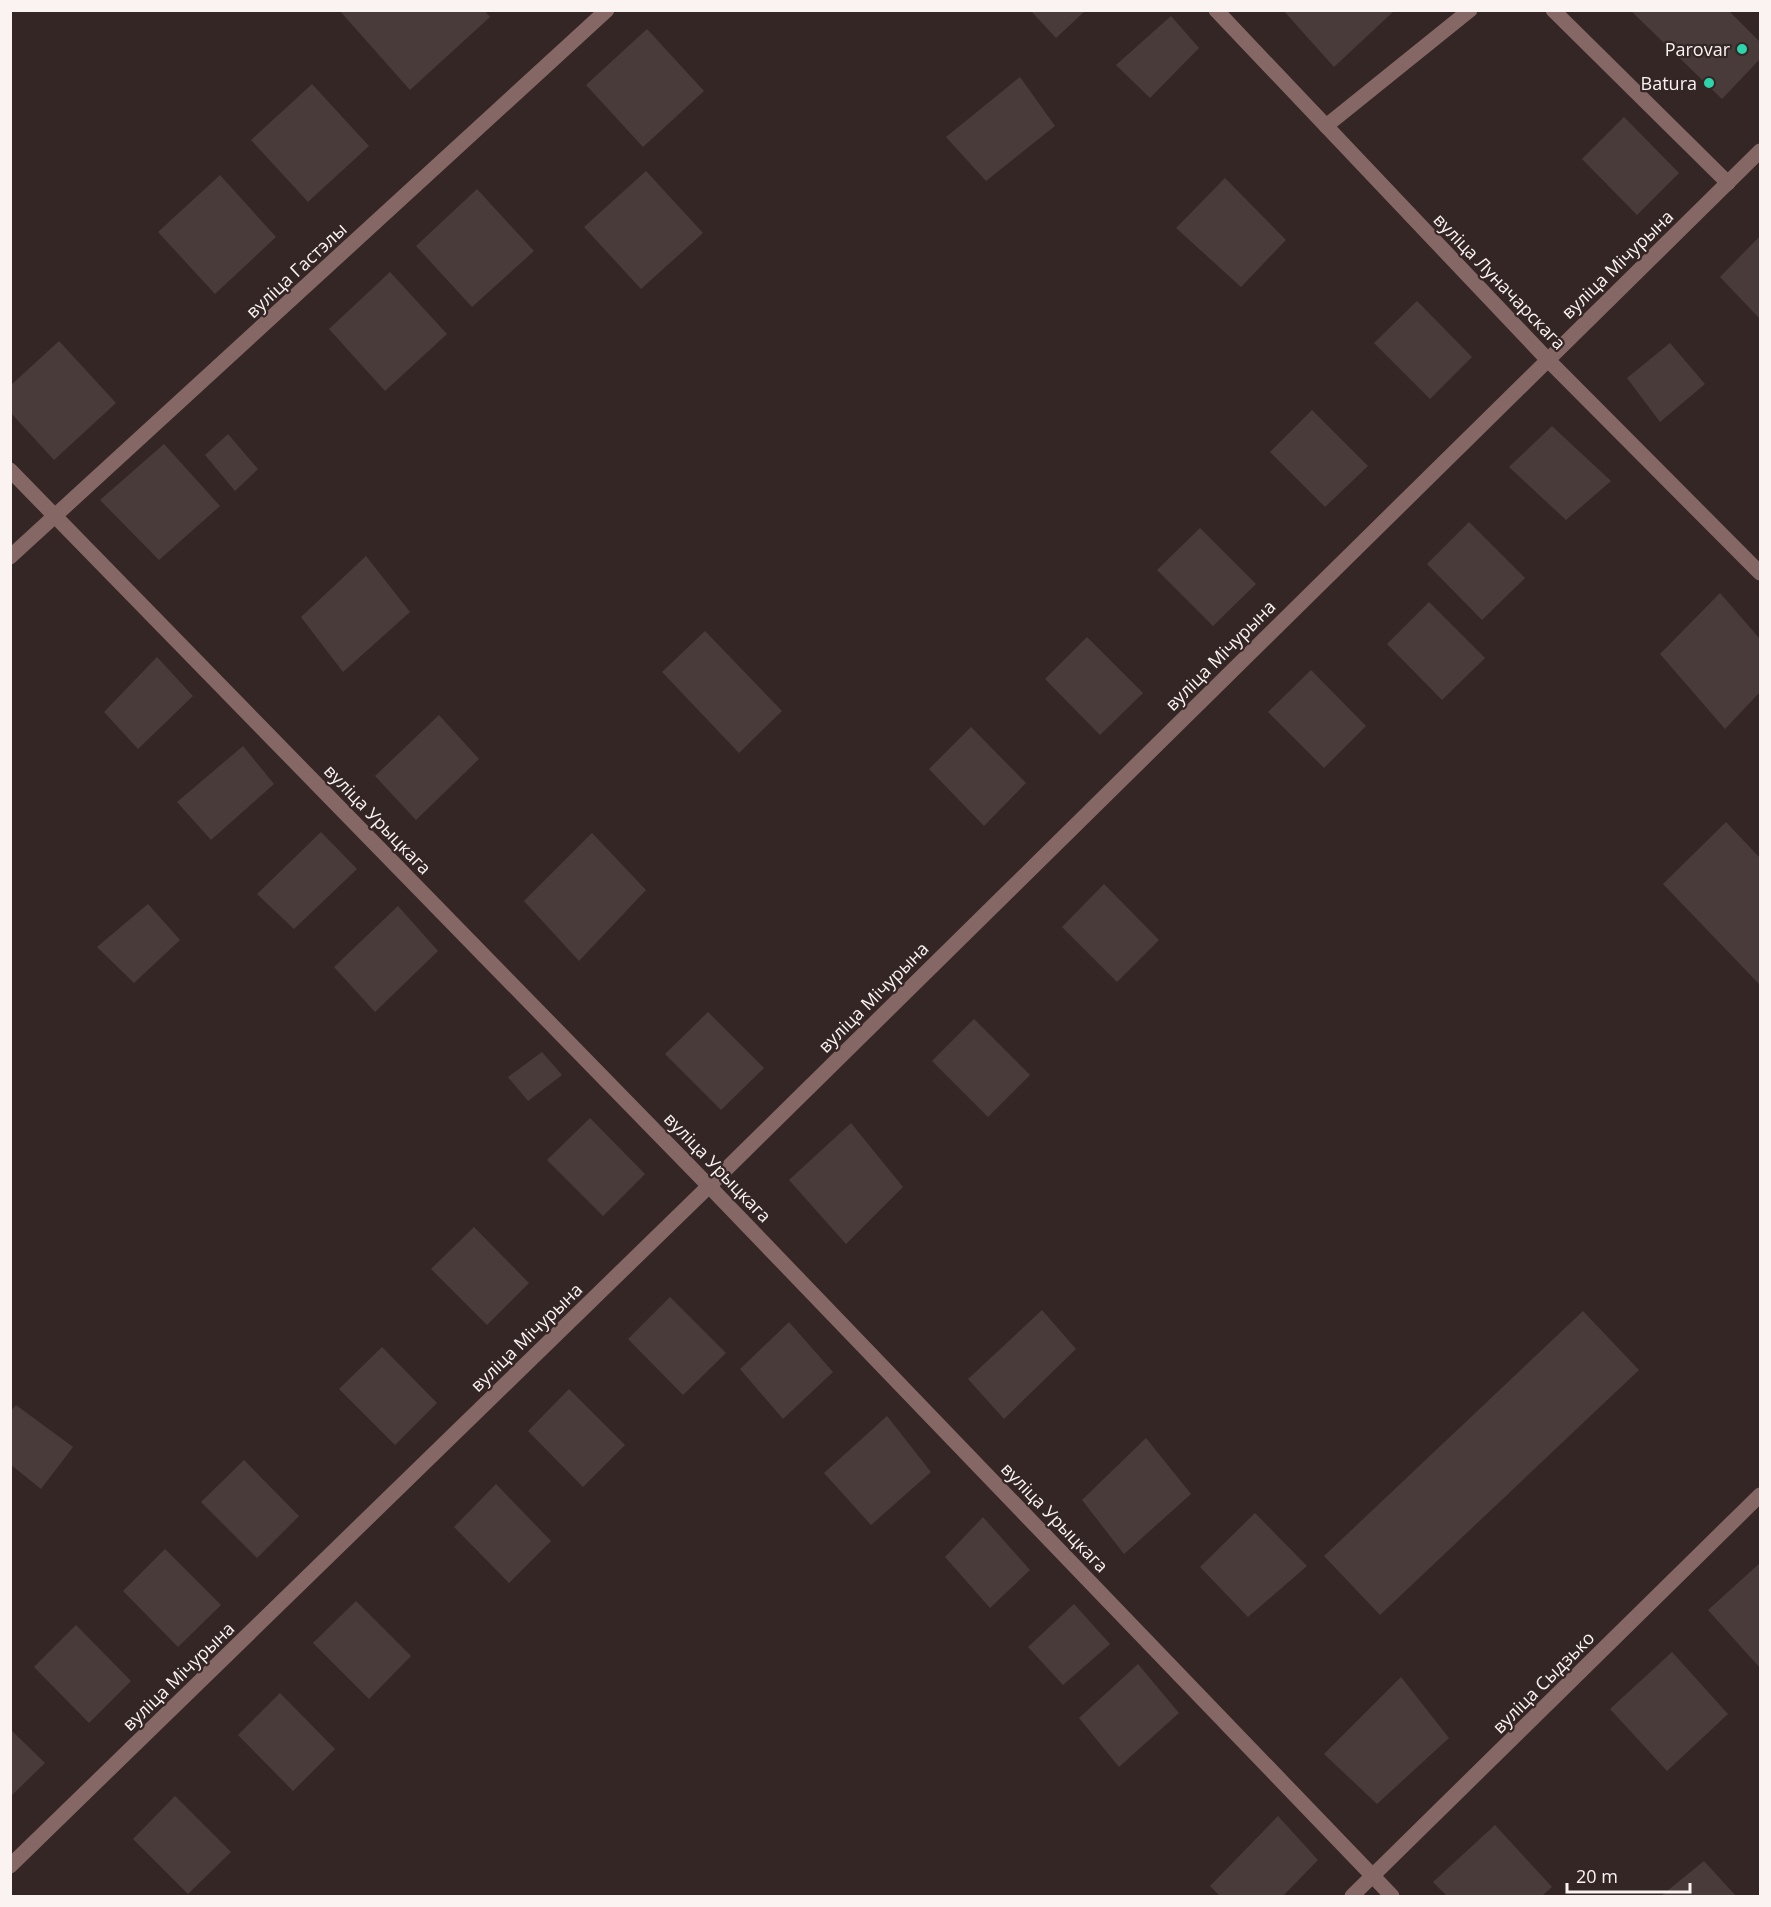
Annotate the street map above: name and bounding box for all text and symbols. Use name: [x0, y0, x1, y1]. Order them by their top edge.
place label: Parovar: [1665, 37, 1731, 61]
marker: Parovar: [1735, 42, 1749, 56]
place label: Batura: [1641, 71, 1697, 95]
marker: Batura: [1702, 76, 1716, 90]
street label: вуліца Мічурына: [1556, 204, 1678, 324]
street label: вуліца Луначарскага: [1429, 208, 1571, 354]
street label: вуліца Гастэлы: [240, 217, 352, 323]
street label: вуліца Мічурына: [1160, 595, 1280, 715]
street label: вуліца Урыцкага: [319, 759, 437, 879]
street label: вуліца Мічурына: [813, 937, 933, 1057]
street label: вуліца Урыцкага: [659, 1107, 777, 1227]
street label: вуліца Мічурына: [465, 1277, 587, 1397]
street label: вуліца Урыцкага: [996, 1457, 1114, 1577]
street label: вуліца Мічурына: [117, 1616, 239, 1736]
street label: вуліца Сыдзько: [1487, 1626, 1599, 1738]
scale bar: [1567, 1856, 1690, 1894]
text: 20 m: [1576, 1864, 1618, 1888]

